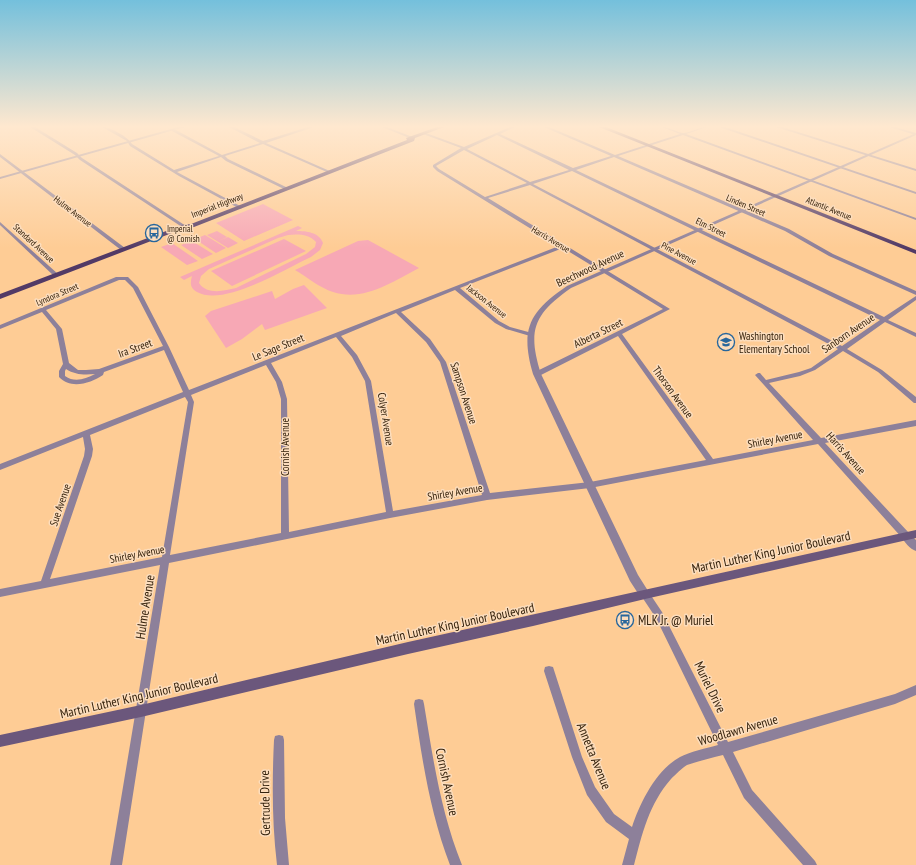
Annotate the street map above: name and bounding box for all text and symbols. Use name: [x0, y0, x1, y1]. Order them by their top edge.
street label: Imperial Highway: [190, 190, 245, 220]
street label: Linden Street: [725, 192, 768, 218]
street label: Hulme Avenue: [52, 193, 94, 229]
street label: Atlantic Avenue: [805, 194, 854, 222]
street label: Elm Street: [694, 215, 728, 239]
street label: Standard Avenue: [11, 221, 57, 265]
bus stop icon: Imperial @ Cornish: [144, 223, 164, 243]
place label: Imperial @ Cornish: [167, 223, 200, 244]
street label: Harris Avenue: [530, 223, 572, 255]
street label: Pine Avenue: [660, 239, 699, 267]
street label: Beechwood Avenue: [554, 246, 627, 290]
street label: Lyndora Street: [34, 280, 80, 308]
street label: Jackson Avenue: [464, 281, 509, 320]
street label: Sanborn Avenue: [819, 310, 878, 356]
street label: Alberta Street: [571, 315, 625, 351]
place label: Washington Elementary School: [739, 329, 810, 356]
street label: Le Sage Street: [250, 330, 306, 364]
school or university icon: Washington Elementary School: [716, 332, 736, 352]
street label: Ira Street: [116, 335, 154, 361]
street label: Sampson Avenue: [447, 360, 481, 426]
street label: Thorson Avenue: [650, 363, 697, 421]
street label: Colyer Avenue: [375, 391, 397, 447]
street label: Cornish Avenue: [278, 417, 292, 476]
street label: Shirley Avenue: [746, 427, 804, 451]
street label: Harris Avenue: [823, 429, 869, 477]
street label: Shirley Avenue: [426, 480, 484, 504]
street label: Sue Avenue: [46, 482, 74, 528]
street label: Martin Luther King Junior Boulevard: [690, 527, 852, 577]
street label: Shirley Avenue: [108, 542, 166, 566]
street label: Hulme Avenue: [132, 574, 158, 640]
street label: Martin Luther King Junior Boulevard: [374, 599, 536, 649]
bus stop icon: MLK Jr. @ Muriel: [615, 610, 635, 630]
place label: MLK Jr. @ Muriel: [638, 612, 713, 629]
street label: Muriel Drive: [690, 659, 730, 715]
street label: Martin Luther King Junior Boulevard: [58, 670, 220, 722]
street label: Woodlawn Avenue: [696, 711, 780, 749]
street label: Annetta Avenue: [573, 720, 615, 792]
street label: Cornish Avenue: [432, 747, 462, 817]
street label: Gertrude Drive: [256, 770, 274, 836]

